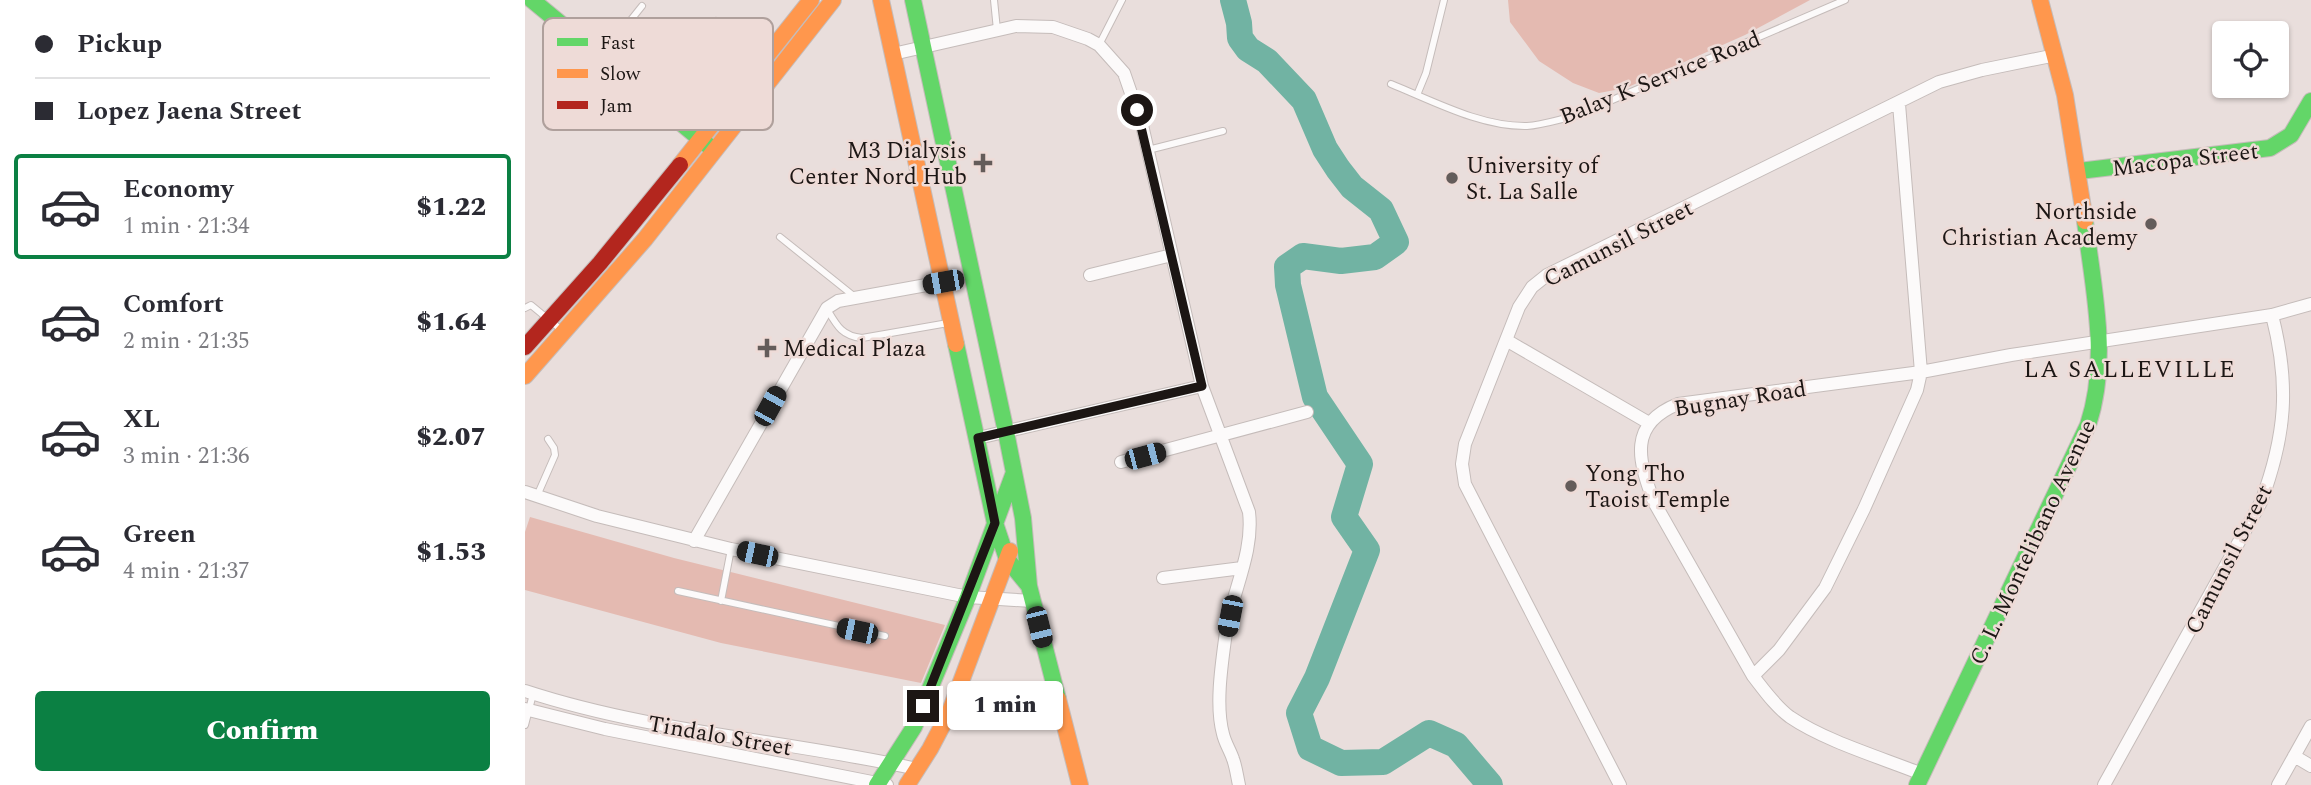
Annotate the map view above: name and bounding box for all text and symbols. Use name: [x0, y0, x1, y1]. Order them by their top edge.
legend: [543, 18, 773, 130]
map controls: [2212, 21, 2289, 98]
button: locate: [2212, 21, 2289, 98]
street label: Balay K Service Road: [1555, 22, 1767, 135]
text: Pickup: [77, 24, 162, 64]
text: Fast: [600, 29, 636, 58]
text: Slow: [600, 60, 641, 89]
text: Lopez Jaena Street: [77, 91, 301, 131]
text: Jam: [600, 92, 632, 121]
route start: [1121, 94, 1153, 126]
place label: M3 Dialysis Center Nord Hub: [789, 134, 967, 195]
street label: Macopa Street: [2110, 134, 2260, 187]
place label: University of St. La Salle: [1466, 149, 1600, 210]
marker: M3 Dialysis Center Nord Hub: [973, 153, 993, 173]
text: Economy: [123, 169, 233, 209]
marker: University of St. La Salle: [1444, 170, 1460, 186]
icon: car: [39, 175, 102, 238]
text: $1.22: [416, 187, 486, 227]
street label: Camunsil Street: [1538, 192, 1700, 297]
place label: Northside Christian Academy: [1942, 195, 2138, 256]
text: 1 min · 21:34: [123, 209, 250, 244]
marker: Northside Christian Academy: [2143, 216, 2159, 232]
car: [921, 268, 966, 296]
text: Comfort: [123, 284, 224, 324]
icon: car: [39, 290, 102, 353]
text: $1.64: [416, 302, 486, 342]
text: 2 min · 21:35: [123, 324, 250, 359]
place label: Medical Plaza: [783, 332, 926, 367]
marker: Medical Plaza: [757, 338, 777, 358]
district label: LA SALLEVILLE: [2023, 352, 2237, 388]
street label: Bugnay Road: [1672, 372, 1809, 427]
car: [751, 383, 790, 429]
text: XL: [123, 399, 160, 439]
icon: car: [39, 405, 102, 468]
street label: C. L. Montelibano Avenue: [1961, 414, 2106, 671]
text: $2.07: [416, 417, 486, 457]
text: 3 min · 21:36: [123, 439, 250, 474]
car: [1122, 440, 1169, 472]
place label: Yong Tho Taoist Temple: [1585, 457, 1730, 518]
marker: Yong Tho Taoist Temple: [1563, 478, 1579, 494]
street label: Camunsil Street: [2177, 479, 2282, 641]
text: Green: [123, 514, 196, 554]
icon: car: [39, 520, 102, 583]
text: $1.53: [416, 532, 486, 572]
car: [735, 539, 780, 569]
text: 4 min · 21:37: [123, 554, 250, 589]
car: [1216, 593, 1245, 639]
car: [1024, 604, 1055, 650]
car: [835, 616, 880, 646]
callout: 1 min: [947, 682, 1063, 730]
text: 1 min: [973, 688, 1037, 723]
route end: [907, 690, 939, 722]
button: Confirm: [35, 691, 490, 771]
street label: Tindalo Street: [645, 707, 794, 766]

